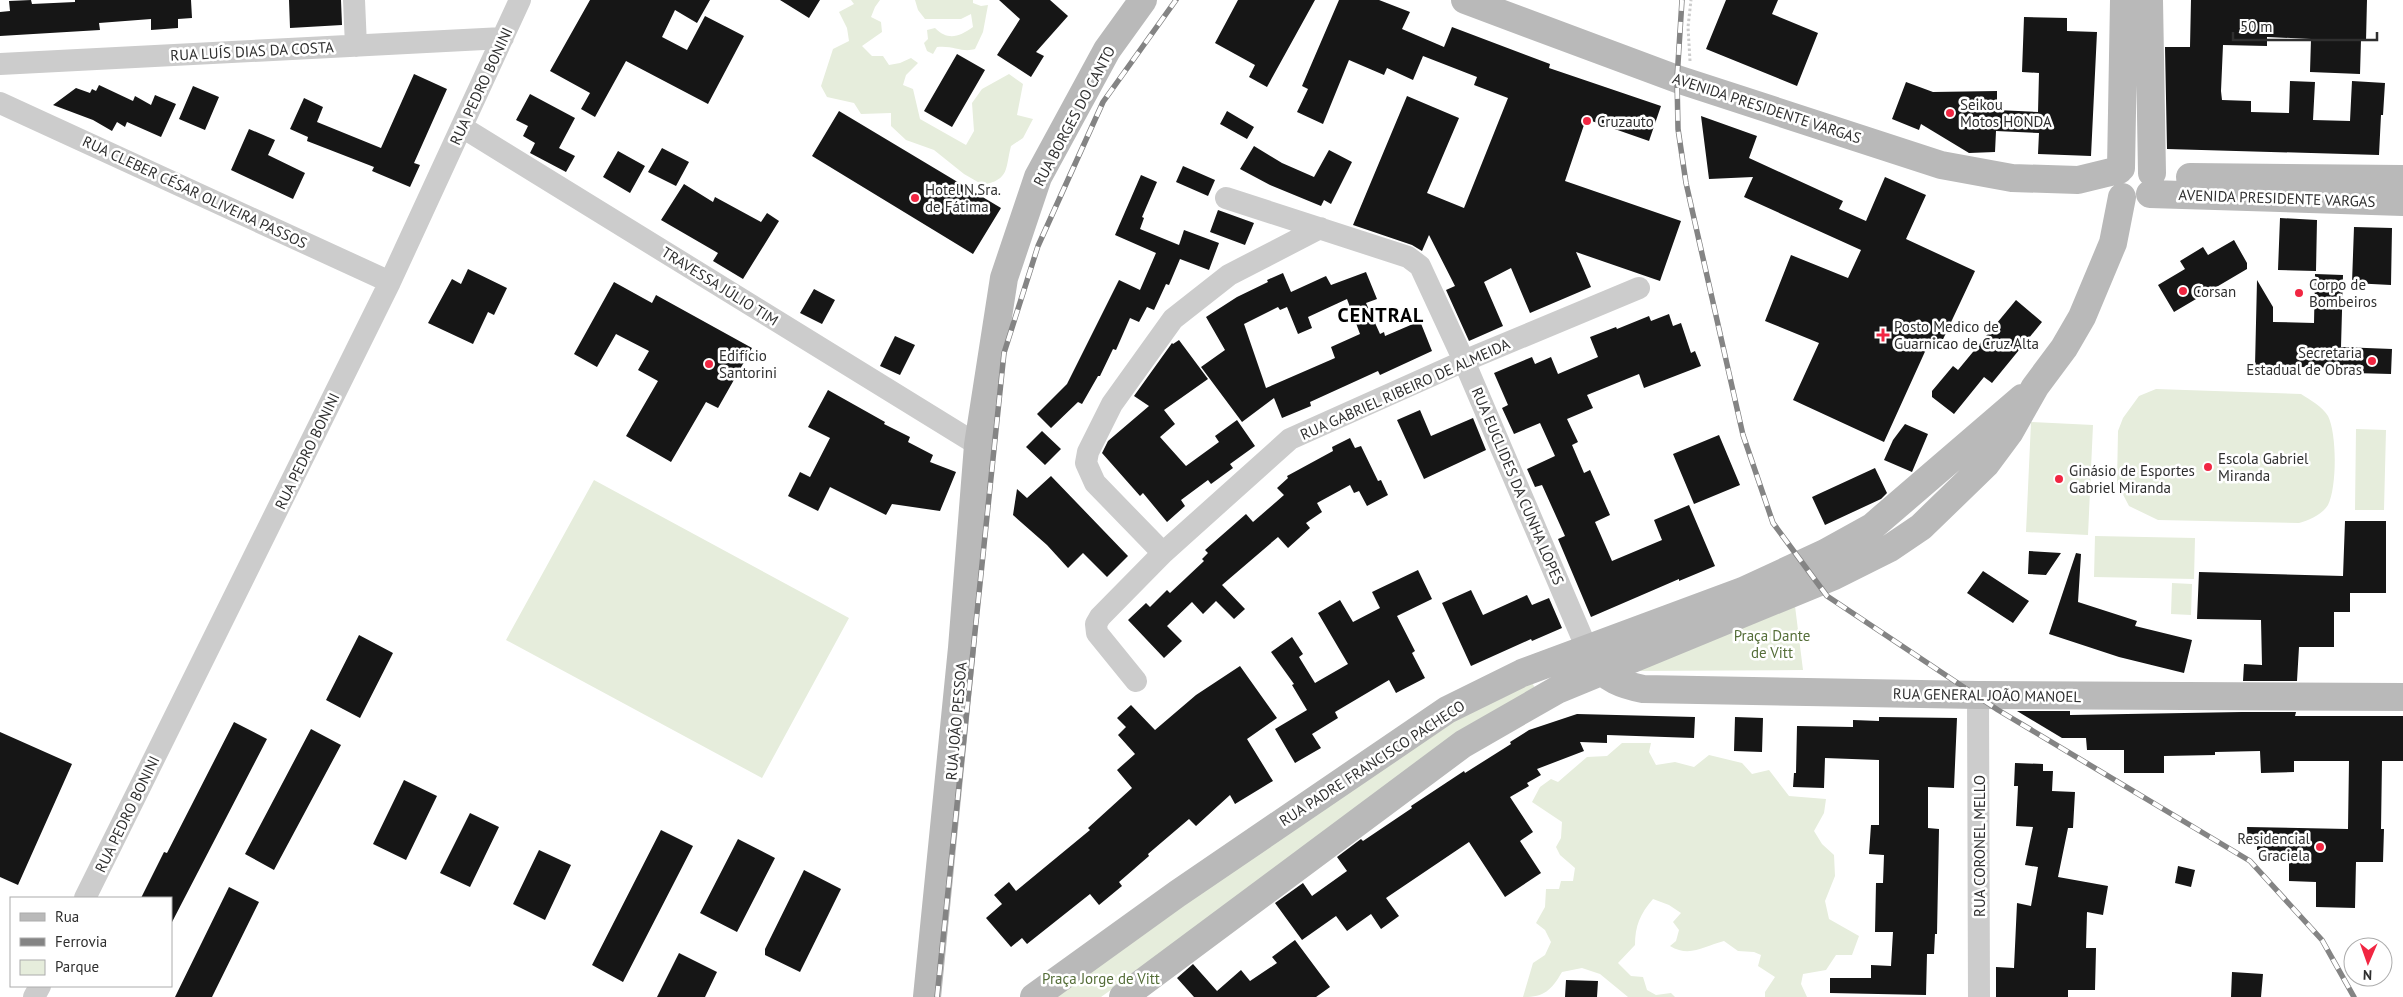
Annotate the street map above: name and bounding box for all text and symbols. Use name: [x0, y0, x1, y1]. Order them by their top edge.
scale bar: [2233, 10, 2377, 42]
text: 50 m: [2240, 17, 2273, 36]
street label: RUA PEDRO BONINI: [445, 24, 517, 148]
street label: RUA LUÍS DIAS DA COSTA: [170, 37, 334, 65]
street label: RUA BORGES DO CANTO: [1029, 43, 1119, 189]
street label: AVENIDA PRESIDENTE VARGAS: [1670, 69, 1864, 147]
place label: Seikou Motos HONDA: [1960, 95, 2052, 131]
marker: Seikou Motos HONDA: [1944, 107, 1956, 119]
place label: Cruzauto: [1597, 112, 1654, 131]
marker: Cruzauto: [1581, 115, 1593, 127]
street label: RUA CLEBER CÉSAR OLIVEIRA PASSOS: [80, 131, 310, 253]
place label: Hotel N.Sra. de Fátima: [925, 180, 1001, 216]
street label: AVENIDA PRESIDENTE VARGAS: [2178, 185, 2376, 211]
marker: Hotel N.Sra. de Fátima: [909, 192, 921, 204]
street label: TRAVESSA JÚLIO TIM: [658, 242, 782, 330]
place label: Corpo de Bombeiros: [2309, 275, 2377, 311]
place label: Corsan: [2193, 282, 2236, 301]
marker: Corsan: [2177, 285, 2189, 297]
marker: Corpo de Bombeiros: [2293, 287, 2305, 299]
district label: CENTRAL: [1338, 302, 1424, 328]
place label: Posto Medico de Guarnicao de Cruz Alta: [1894, 317, 2039, 353]
marker: Posto Medico de Guarnicao de Cruz Alta: [1876, 328, 1890, 342]
street label: RUA GABRIEL RIBEIRO DE ALMEIDA: [1297, 334, 1513, 444]
place label: Secretaria Estadual de Obras: [2246, 343, 2362, 379]
place label: Edifício Santorini: [719, 346, 777, 382]
marker: Secretaria Estadual de Obras: [2366, 355, 2378, 367]
marker: Edifício Santorini: [703, 358, 715, 370]
street label: RUA EUCLIDES DA CUNHA LOPES: [1468, 384, 1568, 588]
street label: RUA PEDRO BONINI: [270, 390, 344, 512]
place label: Escola Gabriel Miranda: [2218, 449, 2309, 485]
place label: Ginásio de Esportes Gabriel Miranda: [2069, 461, 2195, 497]
marker: Escola Gabriel Miranda: [2202, 461, 2214, 473]
marker: Ginásio de Esportes Gabriel Miranda: [2053, 473, 2065, 485]
park label: Praça Dante de Vitt: [1734, 626, 1810, 662]
street label: RUA JOÃO PESSOA: [941, 661, 971, 781]
street label: RUA GENERAL JOÃO MANOEL: [1893, 684, 2082, 706]
street label: RUA PADRE FRANCISCO PACHECO: [1276, 696, 1468, 830]
street label: RUA PEDRO BONINI: [90, 753, 164, 875]
street label: RUA CORONEL MELLO: [1970, 775, 1989, 917]
place label: Residencial Graciela: [2237, 829, 2311, 865]
marker: Residencial Graciela: [2314, 841, 2326, 853]
legend: [10, 897, 172, 987]
text: Rua: [55, 907, 79, 926]
text: Ferrovia: [55, 932, 107, 951]
north arrow: [2343, 937, 2393, 987]
text: Parque: [55, 957, 99, 976]
text: N: [2363, 966, 2372, 984]
park label: Praça Jorge de Vitt: [1042, 969, 1160, 988]

